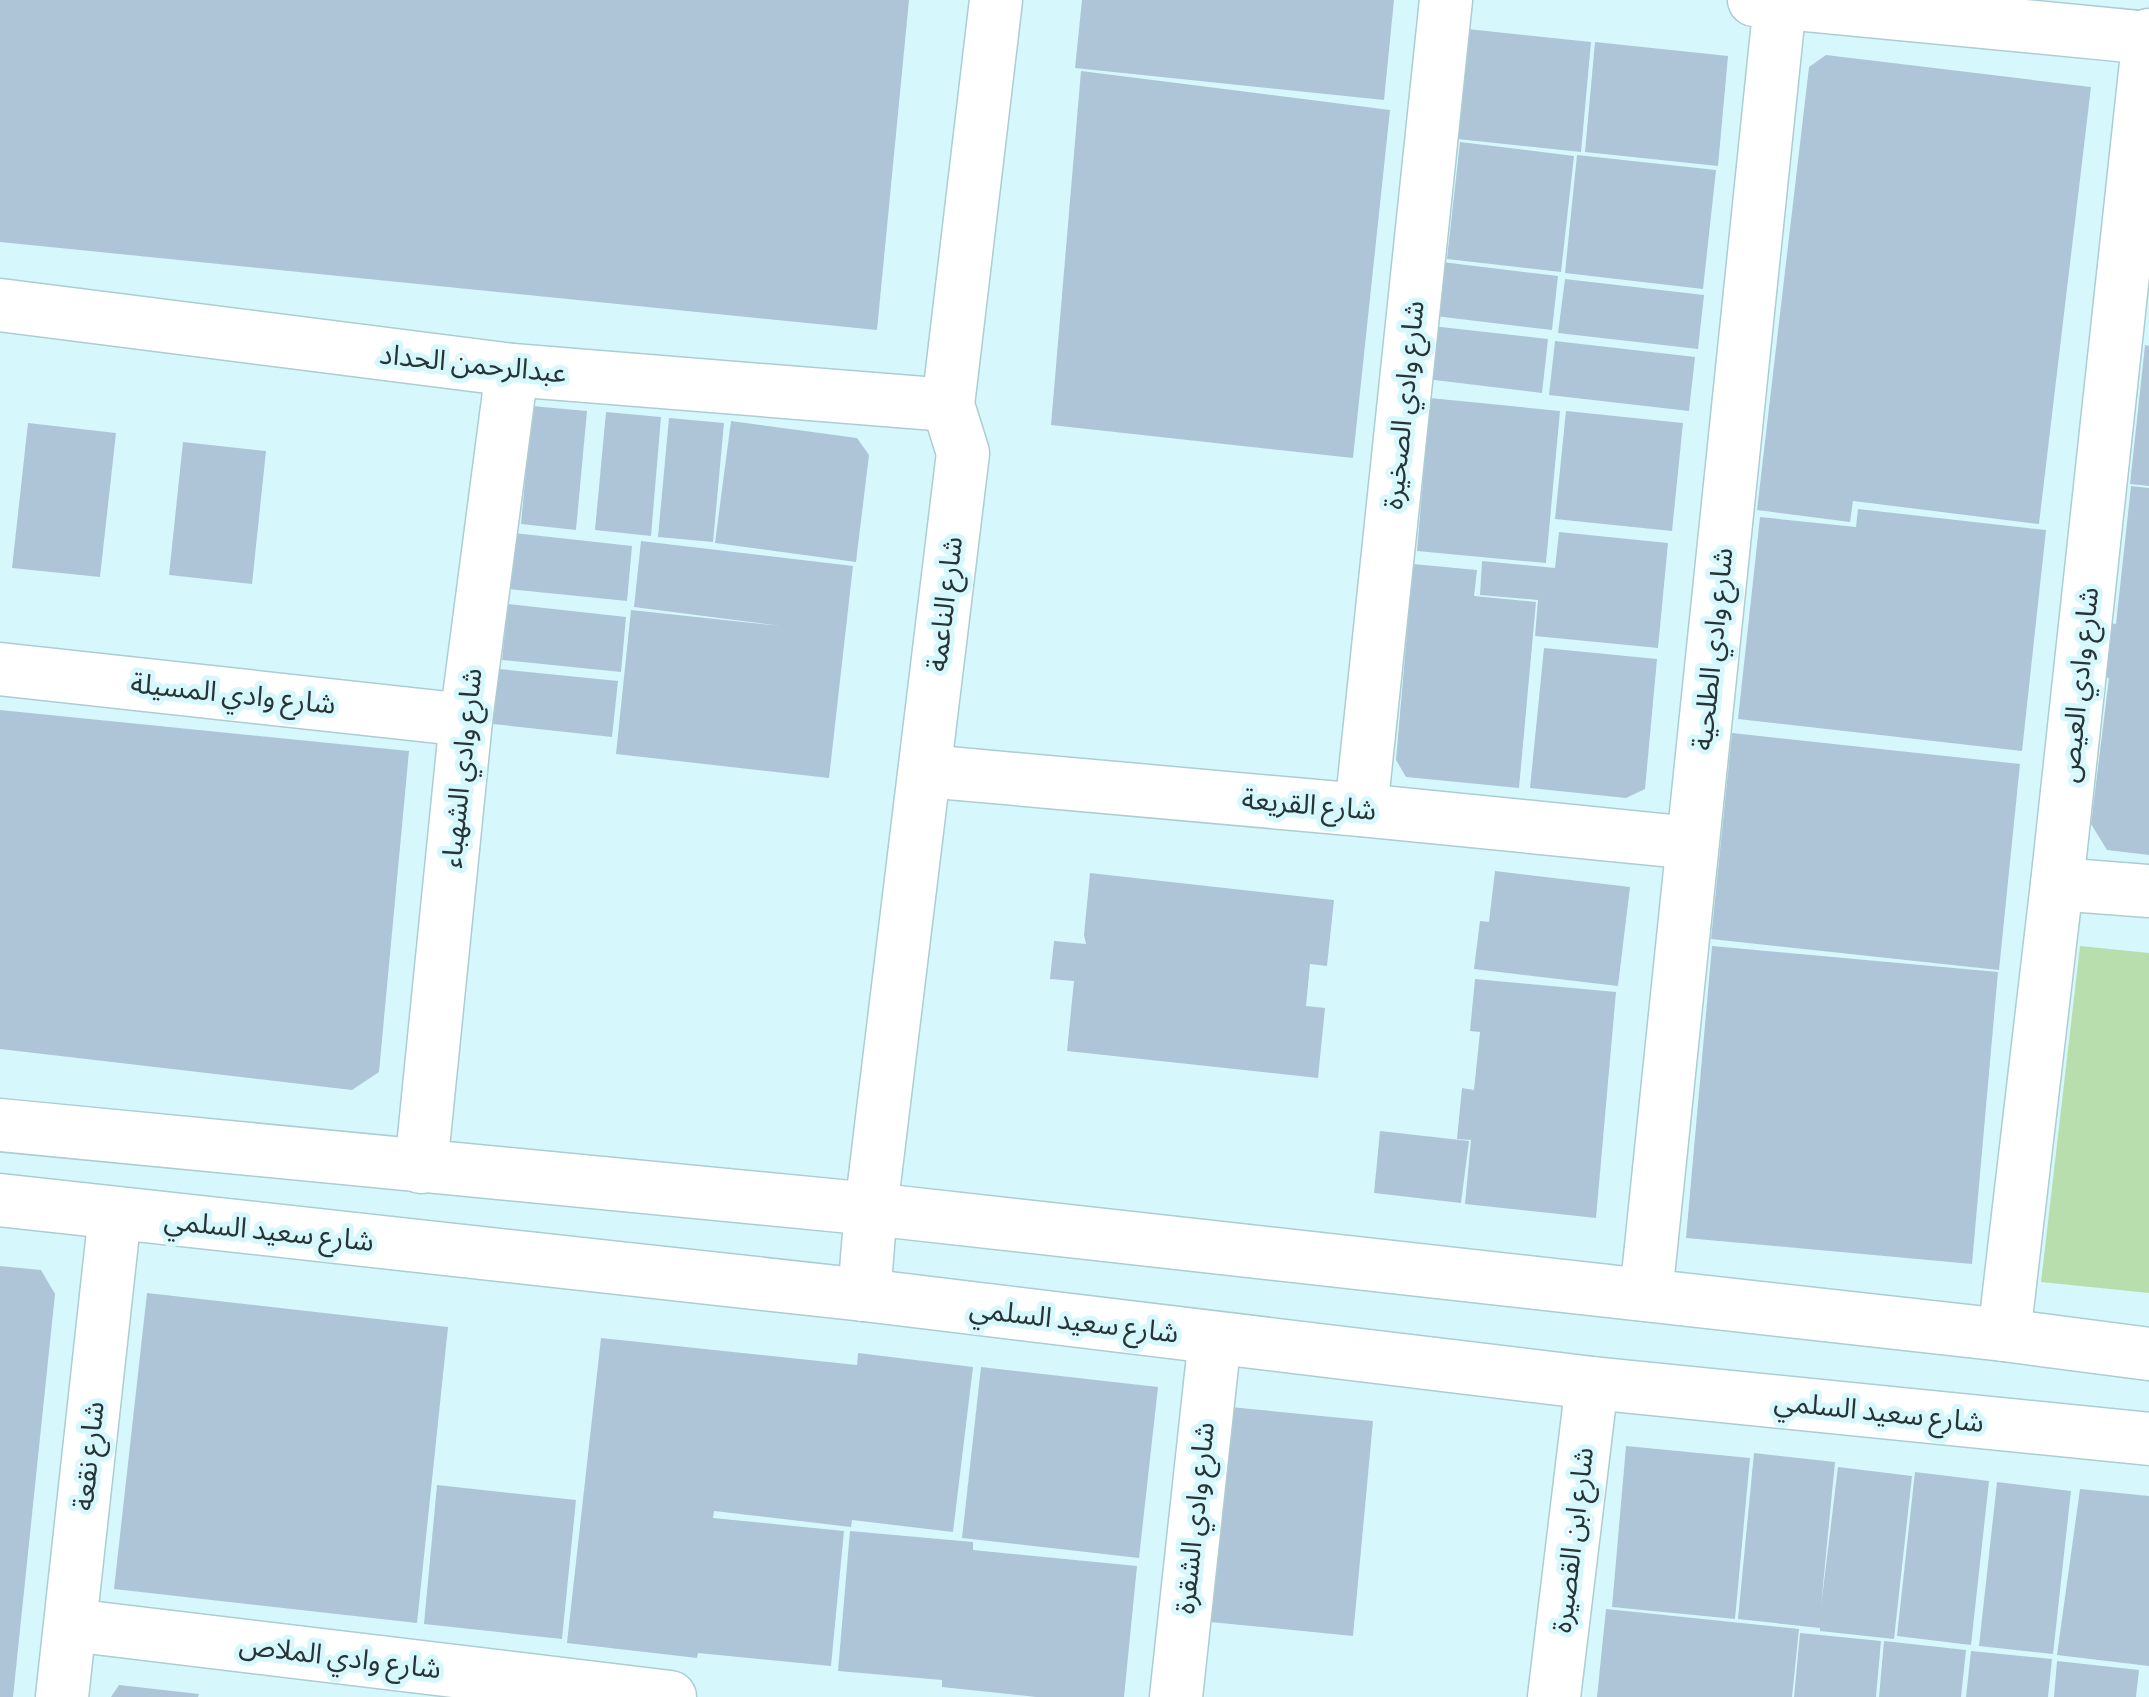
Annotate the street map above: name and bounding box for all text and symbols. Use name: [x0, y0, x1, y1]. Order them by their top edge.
street label: شارع وادي الصخيرة: [1373, 299, 1435, 511]
street label: عبدالرحمن الحداد: [377, 334, 569, 394]
street label: شارع الناعمة: [917, 534, 973, 674]
street label: شارع وادي الطلحية: [1682, 546, 1744, 752]
street label: شارع وادي العيص: [2049, 585, 2110, 785]
street label: شارع وادي المسيلة: [128, 663, 338, 725]
street label: شارع وادي الشهباء: [432, 666, 493, 870]
street label: شارع القريعة: [1240, 779, 1378, 831]
street label: شارع سعيد السلمي: [162, 1200, 376, 1262]
street label: شارع سعيد السلمي: [967, 1288, 1181, 1354]
street label: شارع سعيد السلمي: [1772, 1381, 1986, 1443]
street label: شارع نقعة: [63, 1399, 115, 1513]
street label: شارع وادي الشقرة: [1165, 1420, 1225, 1616]
street label: شارع ابن القصيرة: [1542, 1445, 1604, 1635]
street label: شارع وادي الملاص: [237, 1625, 443, 1690]

